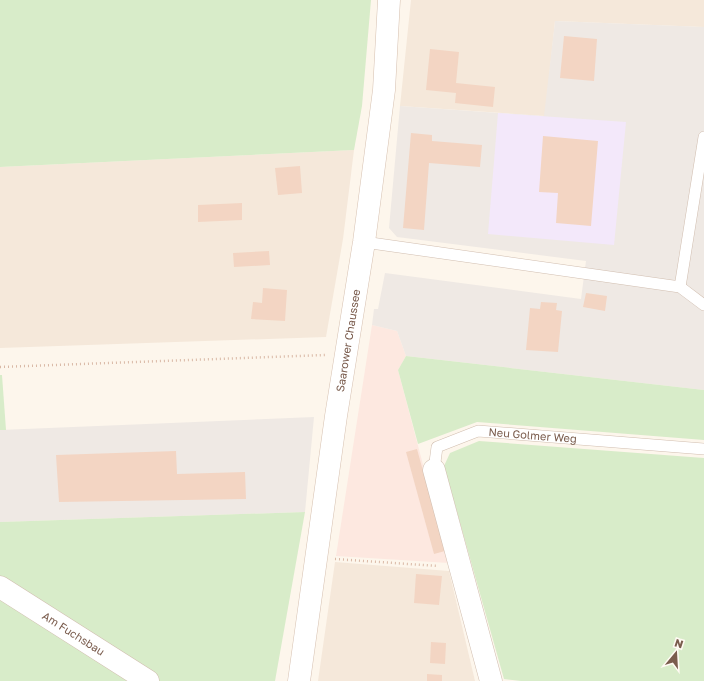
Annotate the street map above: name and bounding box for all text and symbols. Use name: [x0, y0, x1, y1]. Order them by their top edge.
street label: Saarower Chaussee: [333, 288, 362, 393]
street label: Neu Golmer Weg: [488, 425, 577, 445]
street label: Am Fuchsbau: [40, 609, 107, 658]
north arrow: [656, 633, 696, 673]
text: N: [673, 636, 685, 650]

